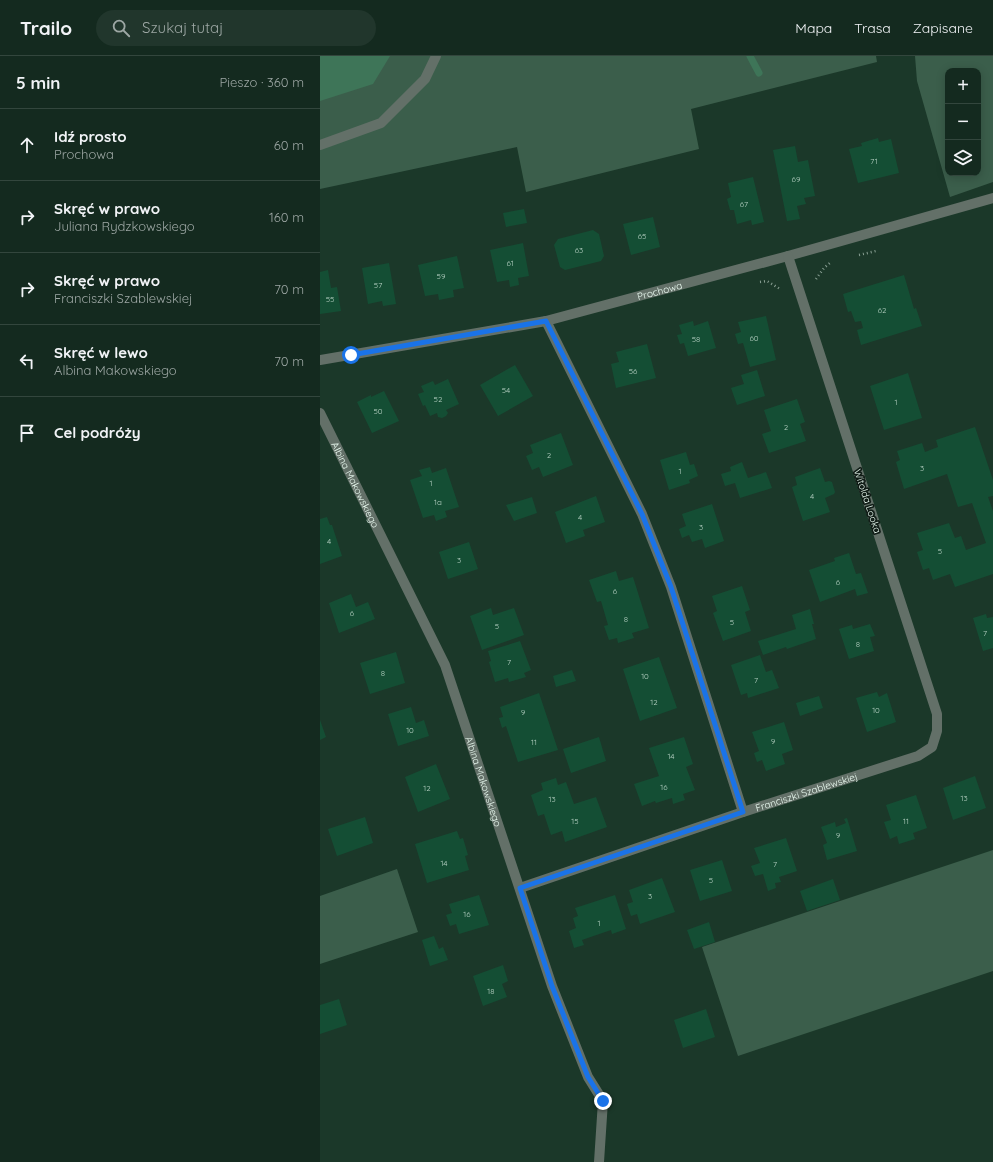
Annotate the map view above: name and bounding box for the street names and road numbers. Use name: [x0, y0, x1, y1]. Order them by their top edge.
street label: Prochowa: [636, 279, 684, 303]
street label: Albina Makowskiego: [328, 440, 382, 530]
street label: Witolda Looka: [851, 467, 884, 535]
street label: Albina Makowskiego: [462, 735, 504, 828]
street label: Franciszki Szablewskiej: [754, 770, 859, 815]

